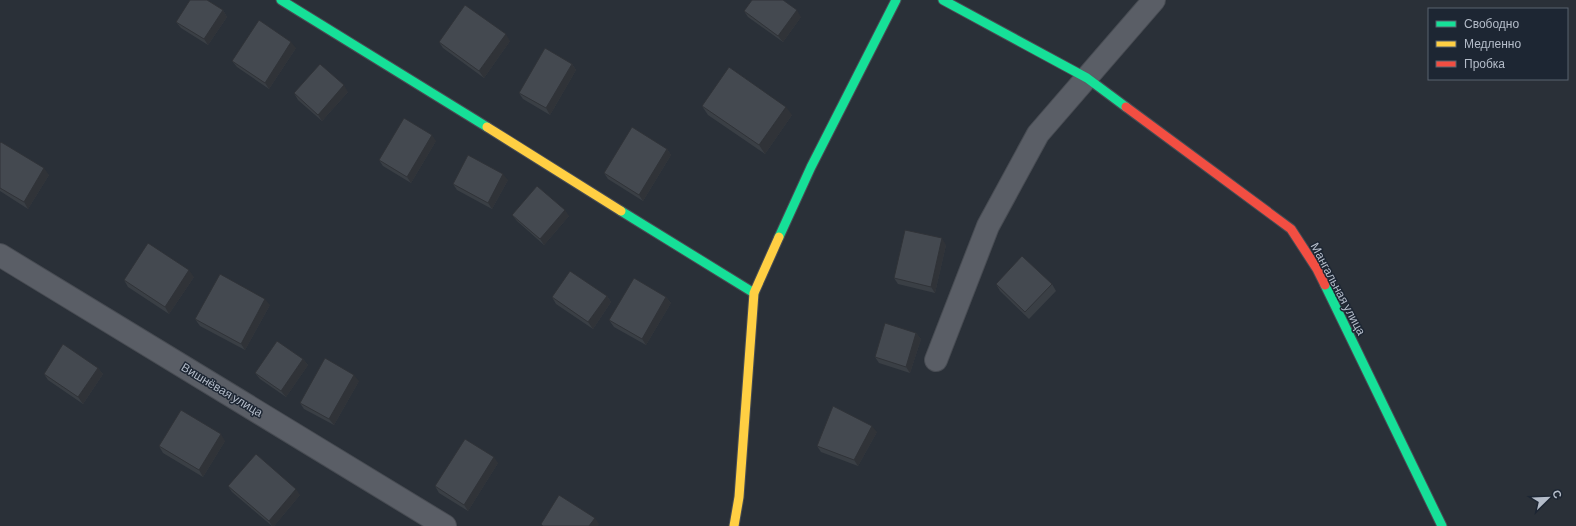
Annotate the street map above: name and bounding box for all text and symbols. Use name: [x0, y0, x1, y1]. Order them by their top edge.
legend: [1428, 8, 1568, 80]
text: Свободно: [1464, 16, 1519, 31]
text: Медленно: [1464, 36, 1521, 51]
text: Пробка: [1464, 56, 1505, 71]
street label: Мангальная улица: [1308, 240, 1369, 338]
street label: Вишнёвая улица: [179, 359, 266, 420]
north arrow: [1528, 478, 1568, 518]
text: С: [1550, 488, 1565, 500]

